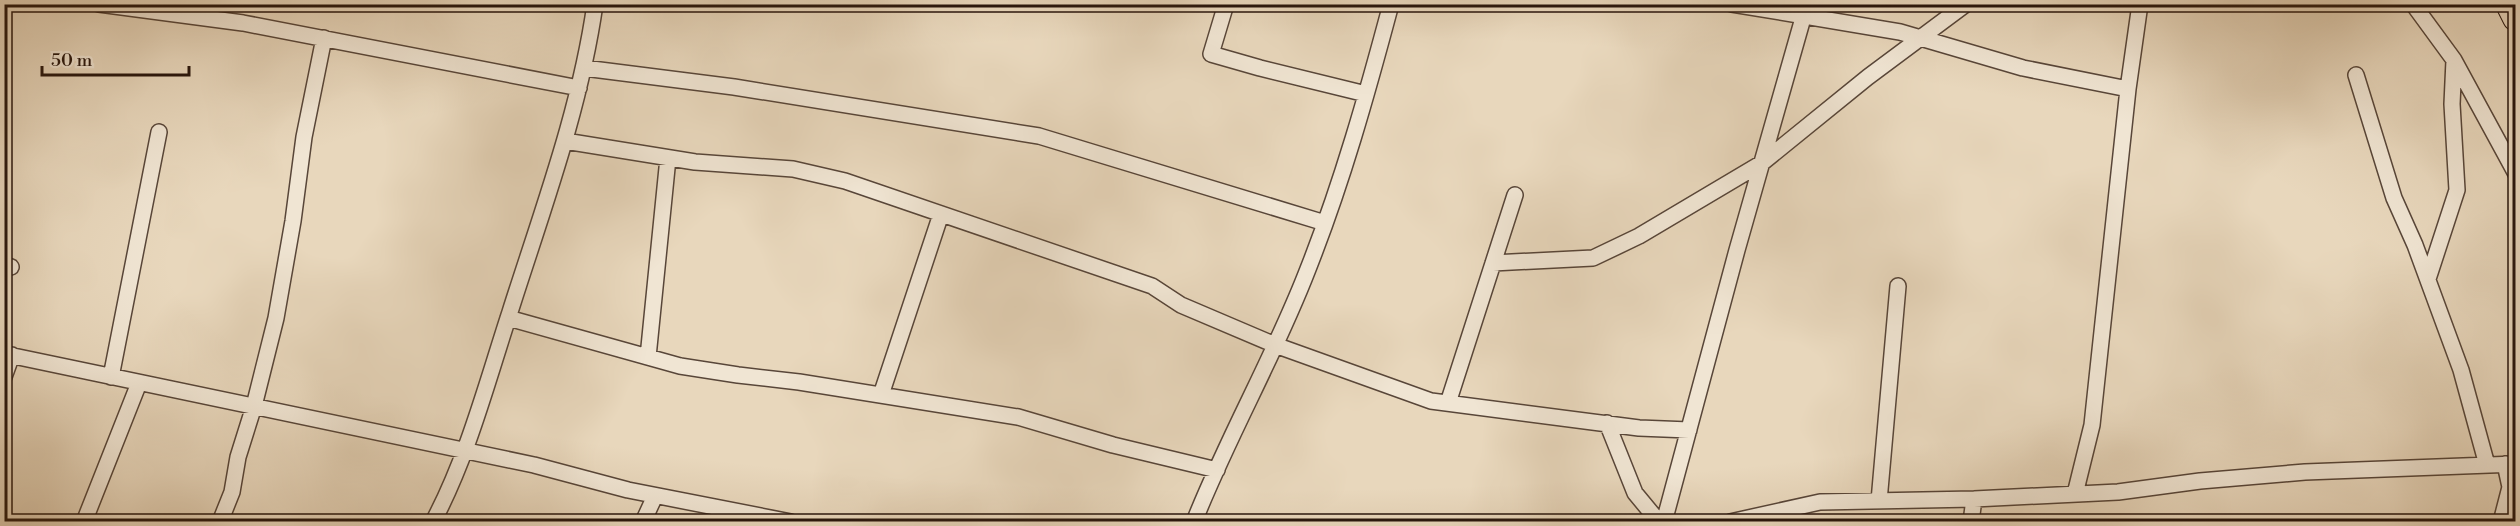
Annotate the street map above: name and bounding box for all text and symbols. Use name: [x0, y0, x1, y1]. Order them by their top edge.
scale bar: [42, 39, 189, 77]
text: 50 m: [51, 49, 93, 72]

